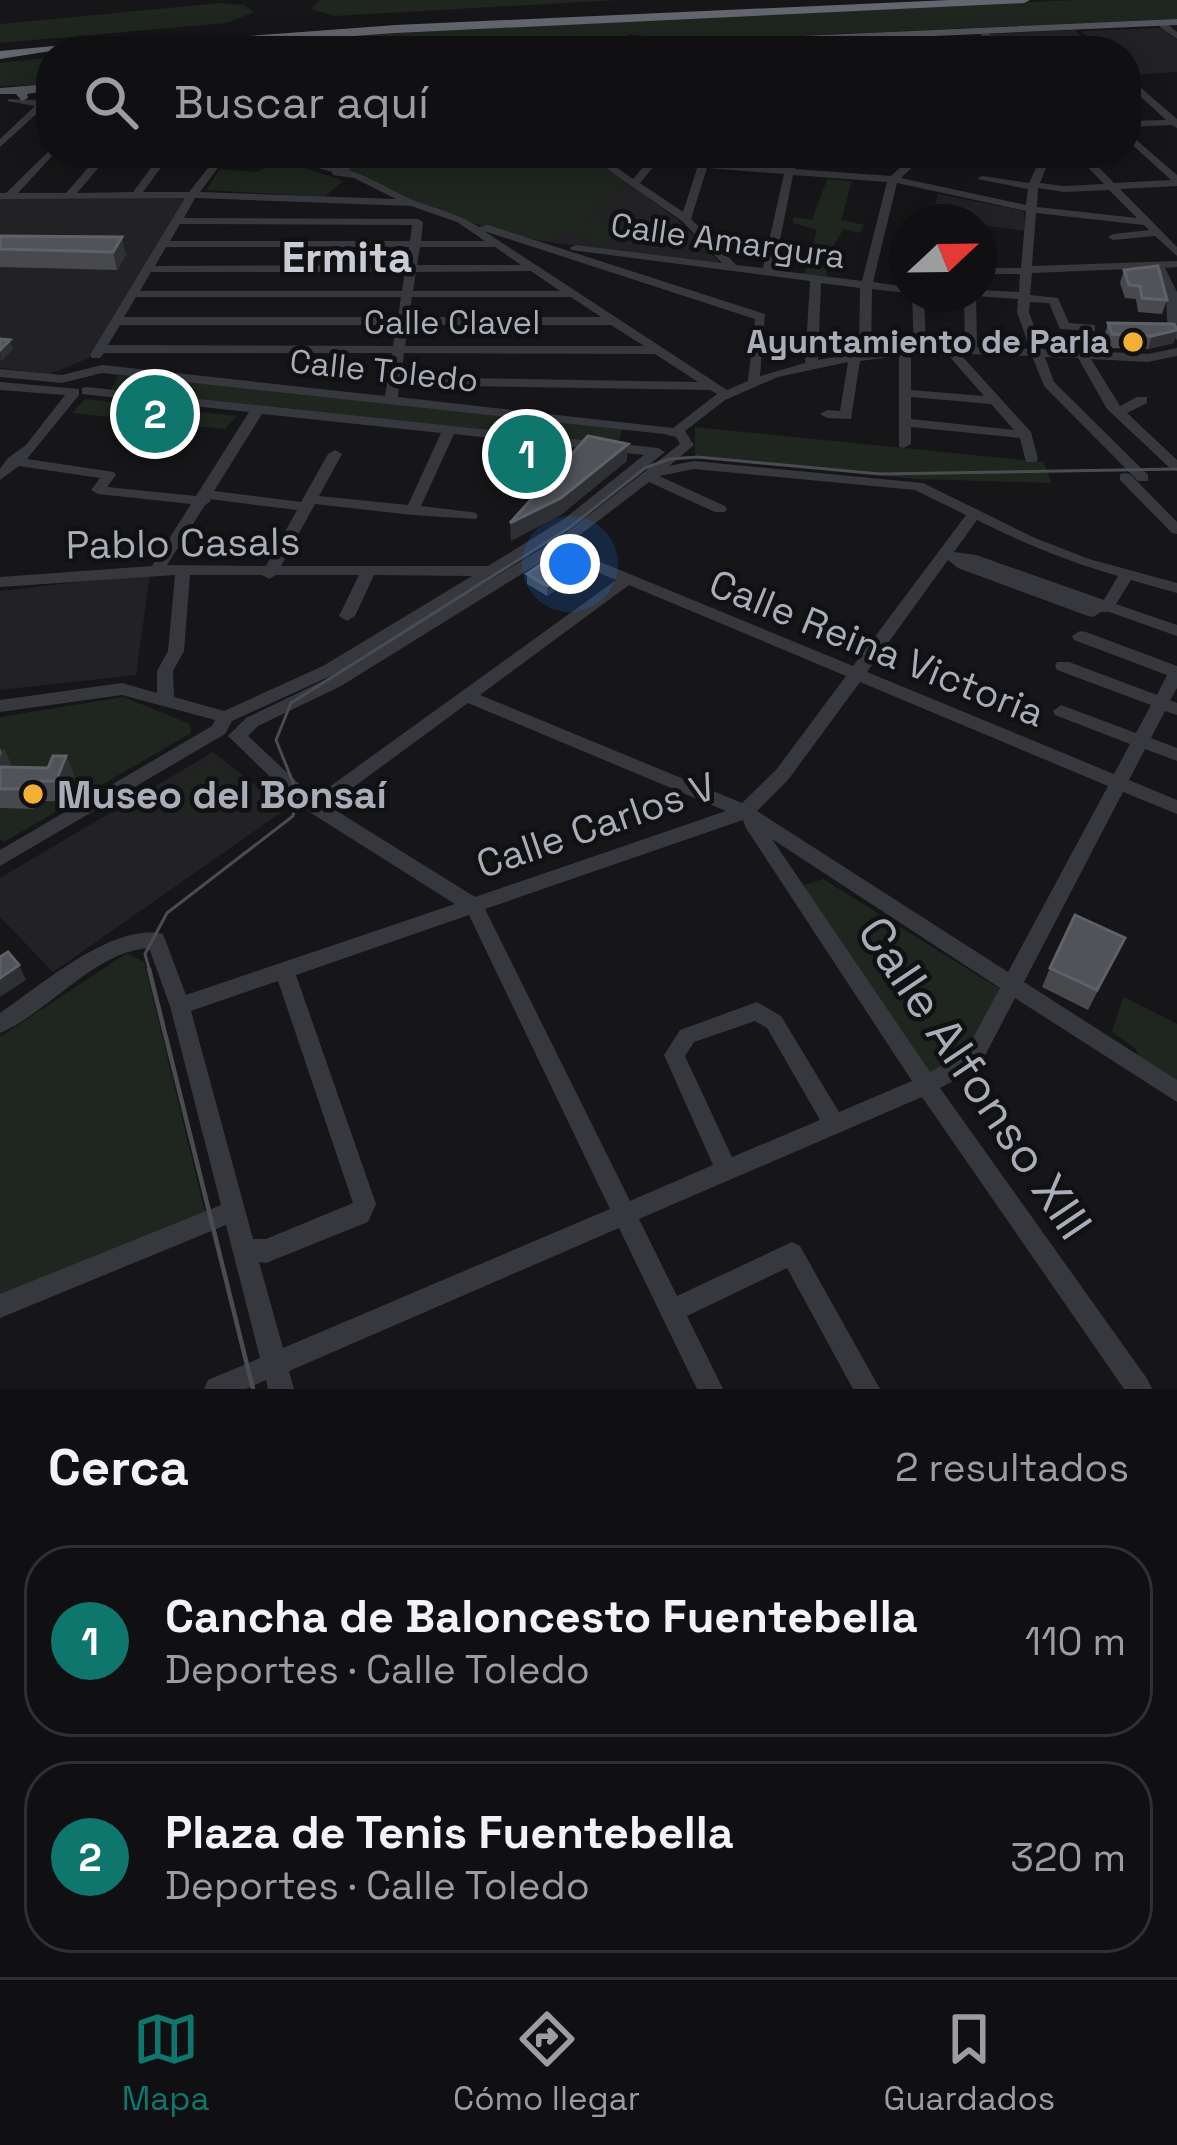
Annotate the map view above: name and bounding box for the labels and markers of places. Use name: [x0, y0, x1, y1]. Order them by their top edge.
place label: Ayuntamiento de Parla: [746, 321, 1109, 363]
marker: Ayuntamiento de Parla: [1120, 329, 1146, 355]
pin: 2: [116, 369, 194, 459]
pin: 1: [488, 409, 566, 499]
place label: Museo del Bonsaí: [57, 770, 387, 819]
marker: Museo del Bonsaí: [20, 781, 46, 807]

